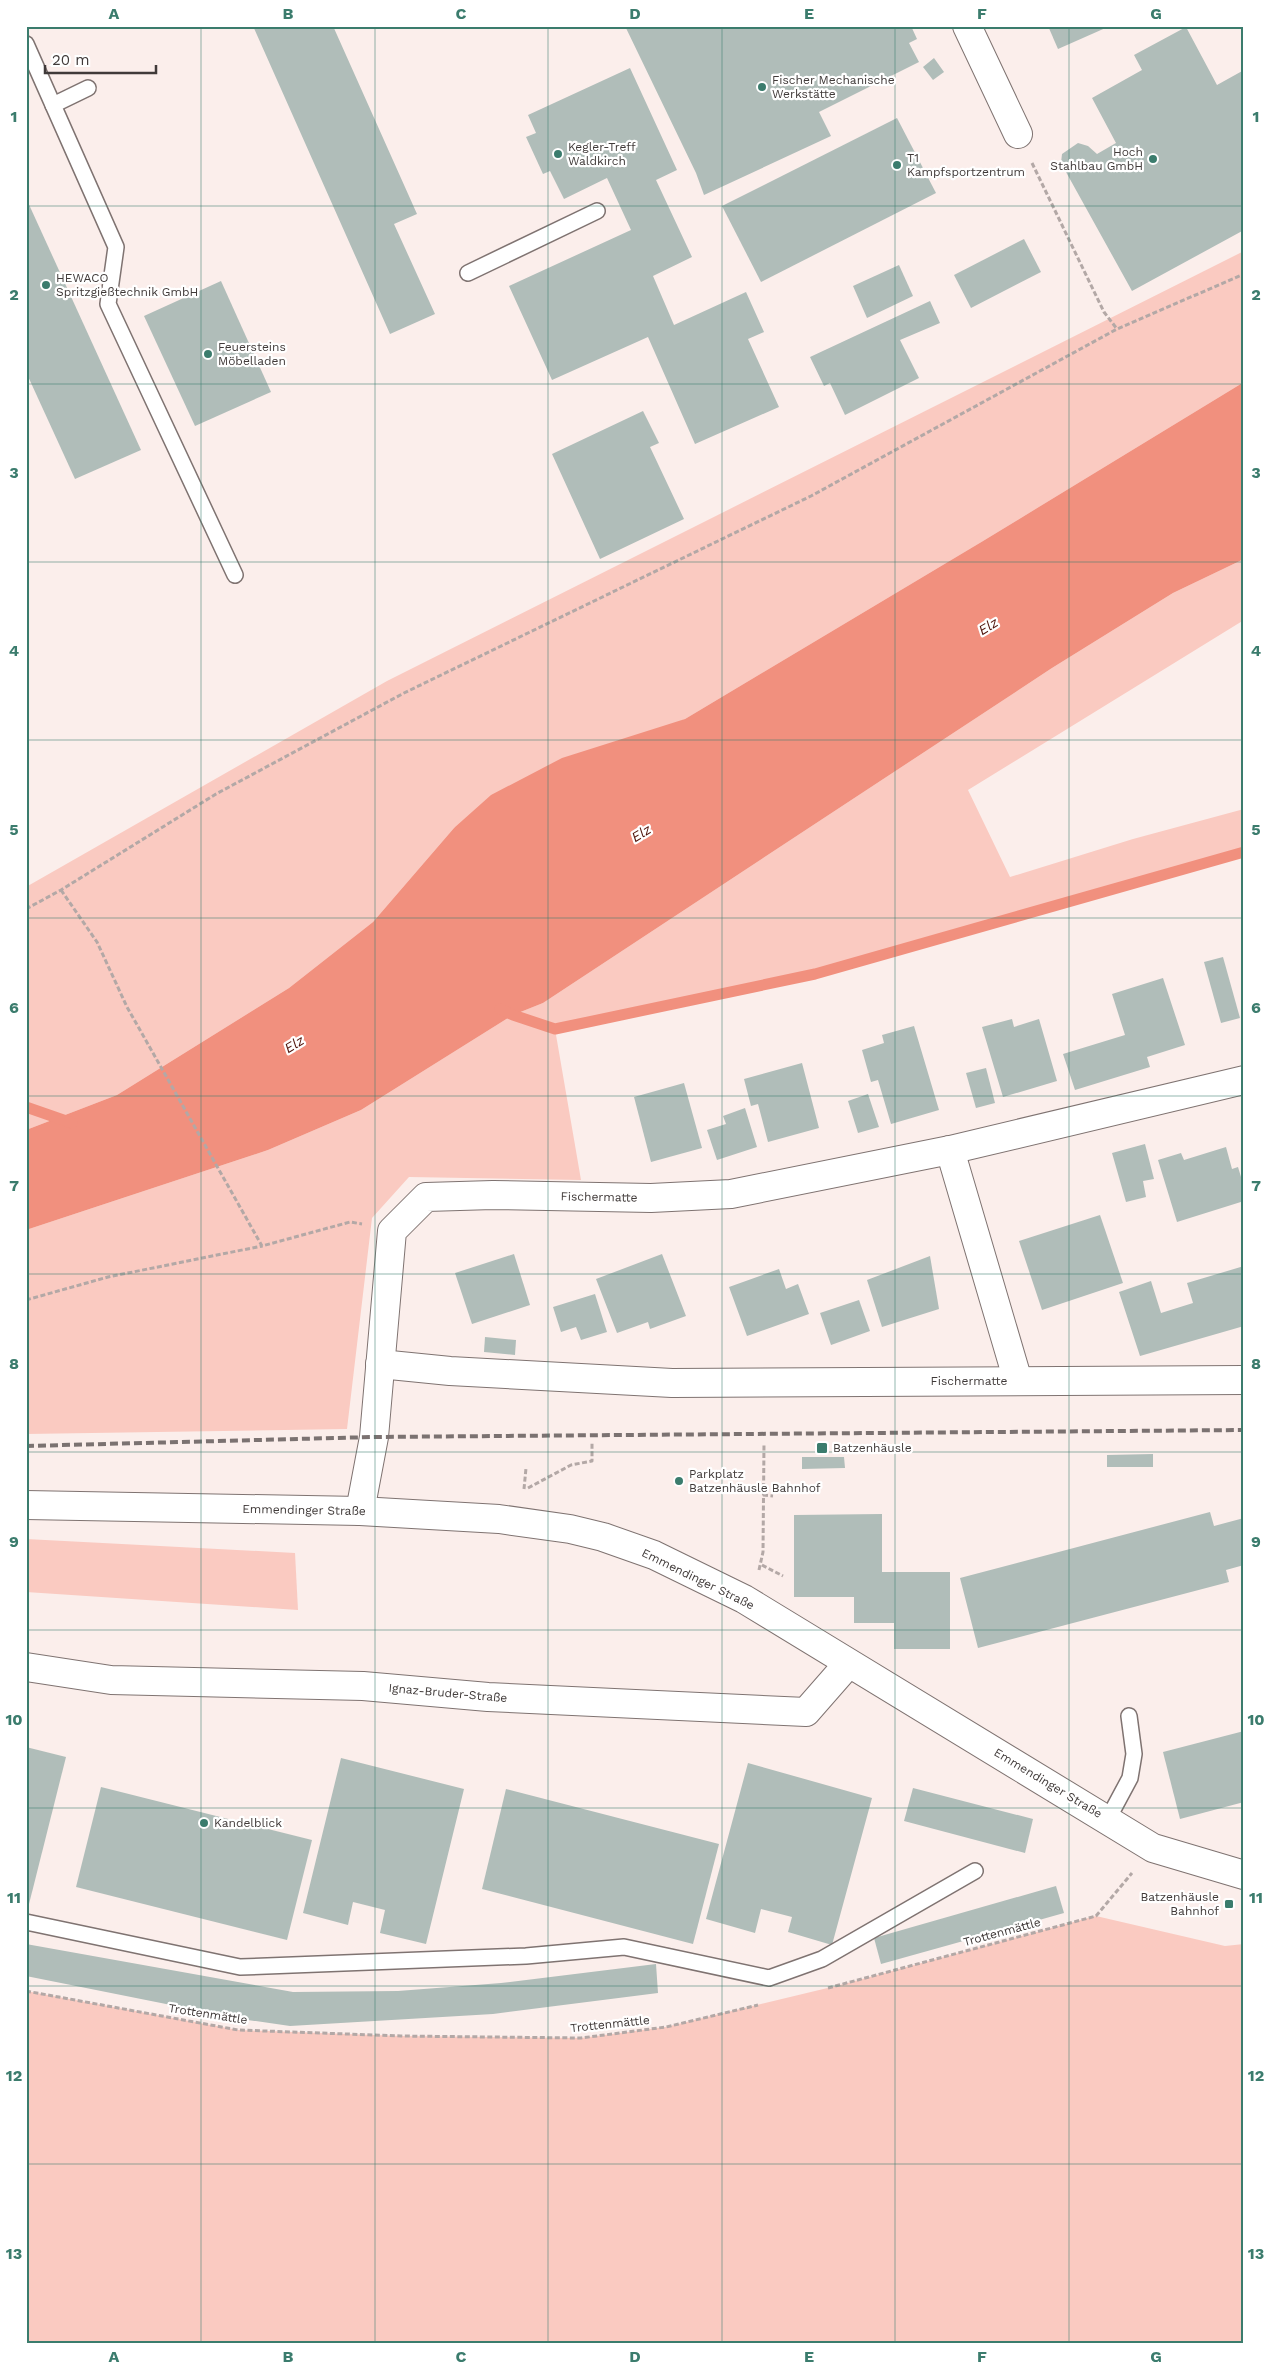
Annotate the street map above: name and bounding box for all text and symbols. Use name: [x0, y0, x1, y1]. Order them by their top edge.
text: A: [109, 4, 120, 23]
text: B: [283, 4, 294, 23]
text: C: [456, 4, 467, 23]
text: D: [629, 4, 641, 23]
text: E: [804, 4, 814, 23]
text: F: [977, 4, 987, 23]
text: G: [1150, 4, 1162, 23]
scale bar: [45, 42, 156, 74]
text: 20 m: [52, 51, 90, 69]
place label: Fischer Mechanische Werkstätte: [772, 73, 895, 101]
marker: Fischer Mechanische Werkstätte: [756, 81, 768, 93]
text: 1: [11, 107, 17, 126]
text: 1: [1253, 107, 1259, 126]
place label: Kegler-Treff Waldkirch: [568, 140, 636, 168]
place label: Hoch Stahlbau GmbH: [1050, 145, 1143, 173]
marker: Kegler-Treff Waldkirch: [552, 148, 564, 160]
place label: T1 Kampfsportzentrum: [907, 151, 1025, 179]
marker: Hoch Stahlbau GmbH: [1147, 153, 1159, 165]
marker: T1 Kampfsportzentrum: [891, 159, 903, 171]
place label: HEWACO Spritzgießtechnik GmbH: [56, 271, 198, 299]
marker: HEWACO Spritzgießtechnik GmbH: [40, 279, 52, 291]
text: 2: [9, 285, 19, 304]
text: 2: [1251, 285, 1261, 304]
place label: Feuersteins Möbelladen: [218, 340, 286, 368]
marker: Feuersteins Möbelladen: [202, 348, 214, 360]
text: 3: [9, 463, 19, 482]
text: 3: [1251, 463, 1261, 482]
water label: Elz: [975, 614, 1001, 638]
text: 4: [9, 641, 19, 660]
text: 4: [1251, 641, 1261, 660]
text: 5: [9, 820, 19, 839]
text: 5: [1251, 820, 1261, 839]
water label: Elz: [628, 821, 654, 845]
text: 6: [9, 998, 19, 1017]
text: 6: [1251, 998, 1261, 1017]
water label: Elz: [281, 1032, 307, 1056]
text: 7: [9, 1176, 19, 1195]
text: 7: [1251, 1176, 1261, 1195]
street label: Fischermatte: [560, 1189, 638, 1205]
text: 8: [9, 1354, 19, 1373]
text: 8: [1251, 1354, 1261, 1373]
street label: Fischermatte: [930, 1374, 1008, 1388]
marker: Batzenhäusle: [815, 1441, 829, 1455]
place label: Batzenhäusle: [833, 1441, 912, 1455]
place label: Parkplatz Batzenhäusle Bahnhof: [689, 1467, 821, 1495]
marker: Parkplatz Batzenhäusle Bahnhof: [673, 1475, 685, 1487]
street label: Emmendinger Straße: [242, 1502, 366, 1518]
text: 9: [9, 1532, 19, 1551]
text: 9: [1251, 1532, 1261, 1551]
street label: Emmendinger Straße: [639, 1546, 757, 1612]
street label: Ignaz-Bruder-Straße: [388, 1681, 508, 1705]
text: 10: [5, 1710, 23, 1729]
text: 10: [1247, 1710, 1265, 1729]
street label: Emmendinger Straße: [991, 1745, 1105, 1821]
place label: Kandelblick: [214, 1816, 282, 1830]
marker: Kandelblick: [198, 1817, 210, 1829]
text: 11: [7, 1888, 21, 1907]
text: 11: [1249, 1888, 1263, 1907]
place label: Batzenhäusle Bahnhof: [1140, 1890, 1219, 1918]
marker: Batzenhäusle Bahnhof: [1223, 1898, 1235, 1910]
street label: Trottenmättle: [962, 1915, 1042, 1949]
street label: Trottenmättle: [168, 2001, 249, 2027]
street label: Trottenmättle: [570, 2013, 650, 2035]
text: 12: [6, 2066, 22, 2085]
text: 12: [1248, 2066, 1264, 2085]
text: 13: [6, 2244, 22, 2263]
text: 13: [1248, 2244, 1264, 2263]
text: A: [109, 2347, 120, 2366]
text: B: [283, 2347, 294, 2366]
text: C: [456, 2347, 467, 2366]
text: D: [629, 2347, 641, 2366]
text: E: [804, 2347, 814, 2366]
text: F: [977, 2347, 987, 2366]
text: G: [1150, 2347, 1162, 2366]

